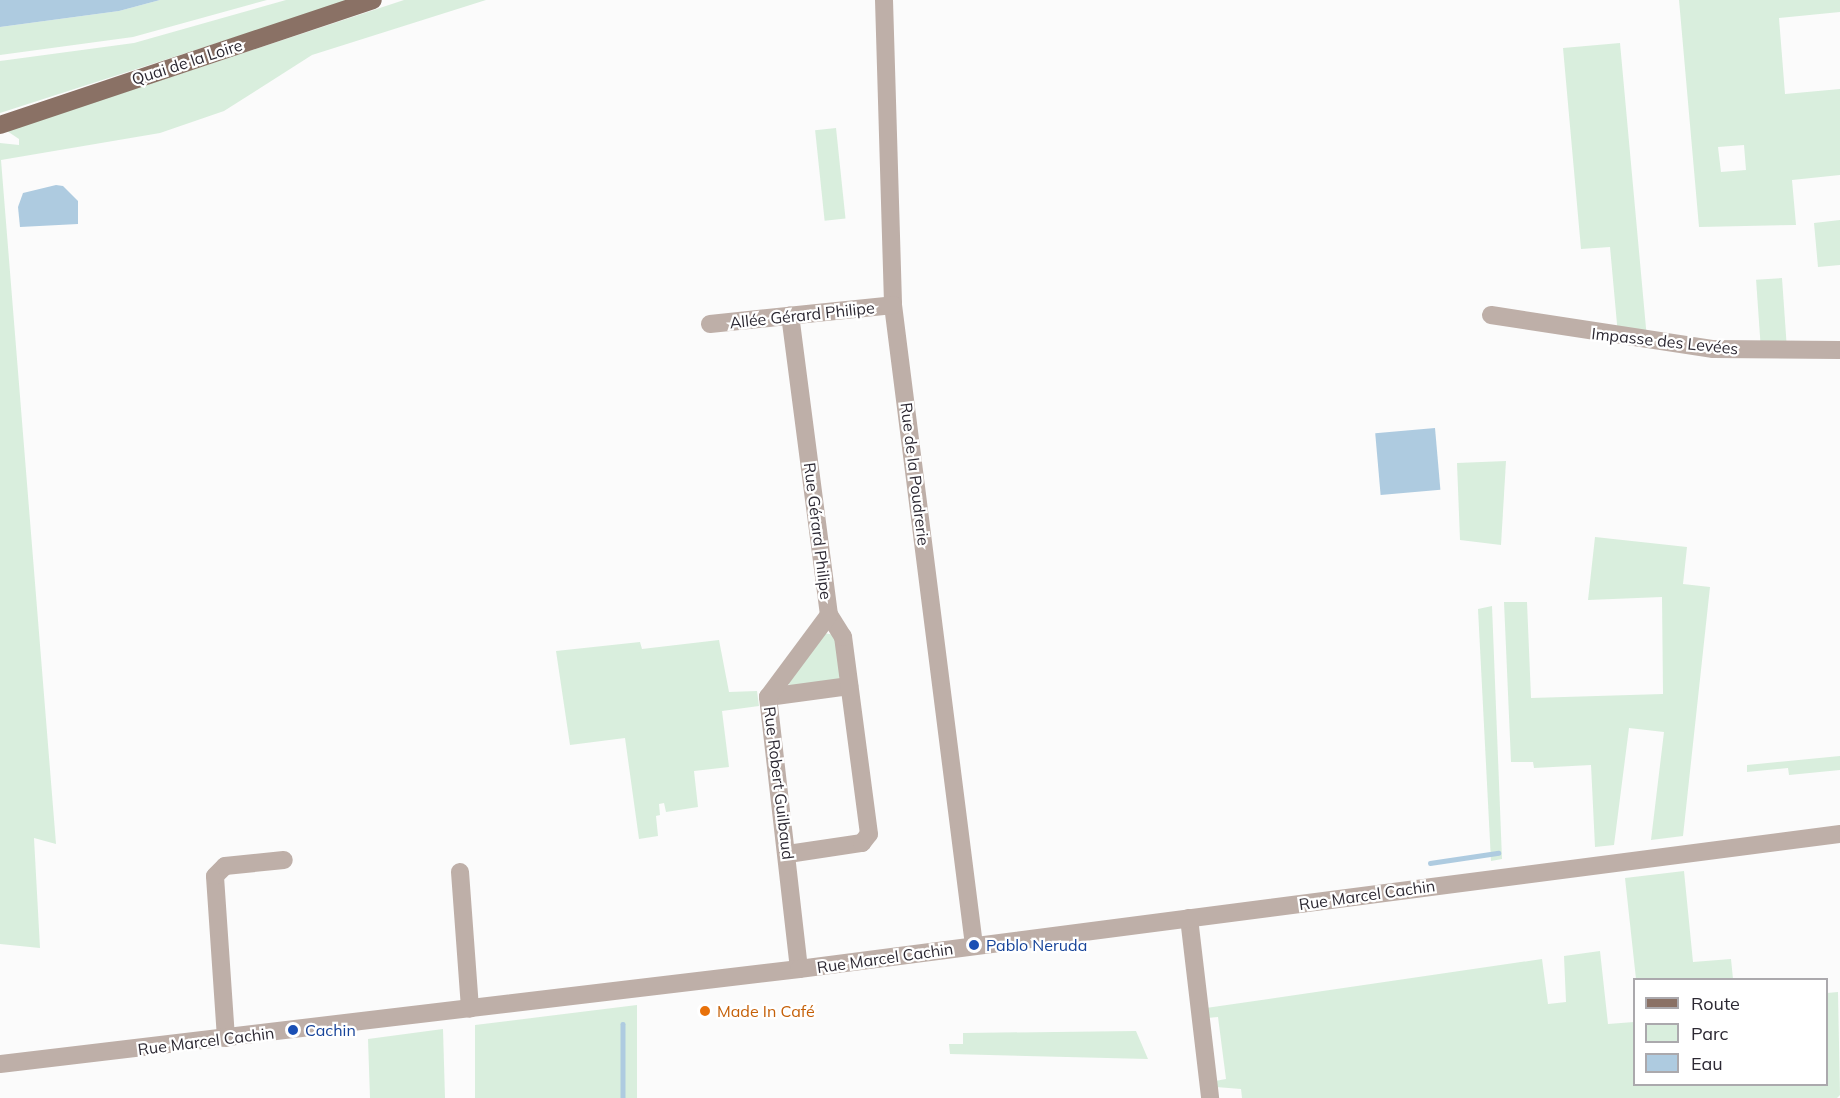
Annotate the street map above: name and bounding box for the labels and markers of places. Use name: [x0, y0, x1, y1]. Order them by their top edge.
place label: Pablo Neruda: [986, 935, 1087, 955]
marker: Pablo Neruda: [967, 938, 981, 952]
place label: Made In Café: [717, 1001, 815, 1021]
marker: Made In Café: [698, 1004, 712, 1018]
place label: Cachin: [305, 1020, 356, 1040]
marker: Cachin: [286, 1023, 300, 1037]

